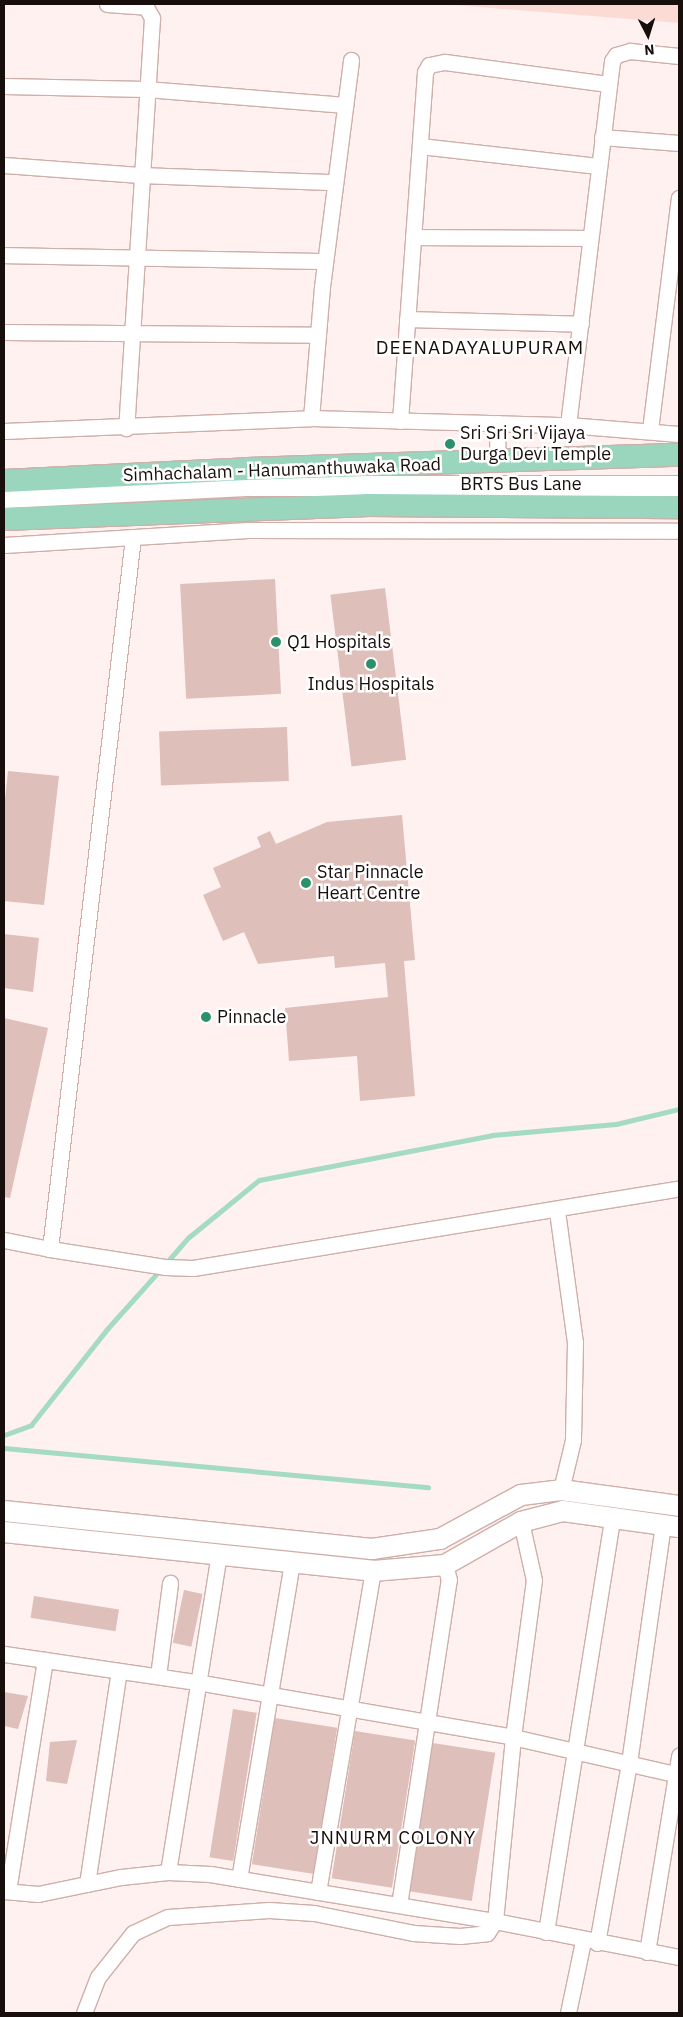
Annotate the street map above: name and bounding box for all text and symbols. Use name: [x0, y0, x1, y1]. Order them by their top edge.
north arrow: [623, 10, 673, 60]
text: N: [643, 41, 655, 59]
district label: DEENADAYALUPURAM: [374, 337, 586, 359]
place label: Sri Sri Sri Vijaya Durga Devi Temple: [460, 423, 611, 466]
marker: Sri Sri Sri Vijaya Durga Devi Temple: [444, 438, 456, 450]
street label: Simhachalam - Hanumanthuwaka Road: [123, 454, 441, 486]
street label: BRTS Bus Lane: [460, 473, 582, 495]
place label: Q1 Hospitals: [287, 631, 391, 653]
marker: Q1 Hospitals: [269, 635, 283, 649]
marker: Indus Hospitals: [364, 657, 378, 671]
place label: Indus Hospitals: [307, 673, 435, 695]
place label: Star Pinnacle Heart Centre: [317, 862, 424, 904]
marker: Star Pinnacle Heart Centre: [299, 876, 313, 890]
place label: Pinnacle: [217, 1006, 286, 1028]
marker: Pinnacle: [199, 1010, 213, 1024]
district label: JNNURM COLONY: [308, 1827, 478, 1849]

